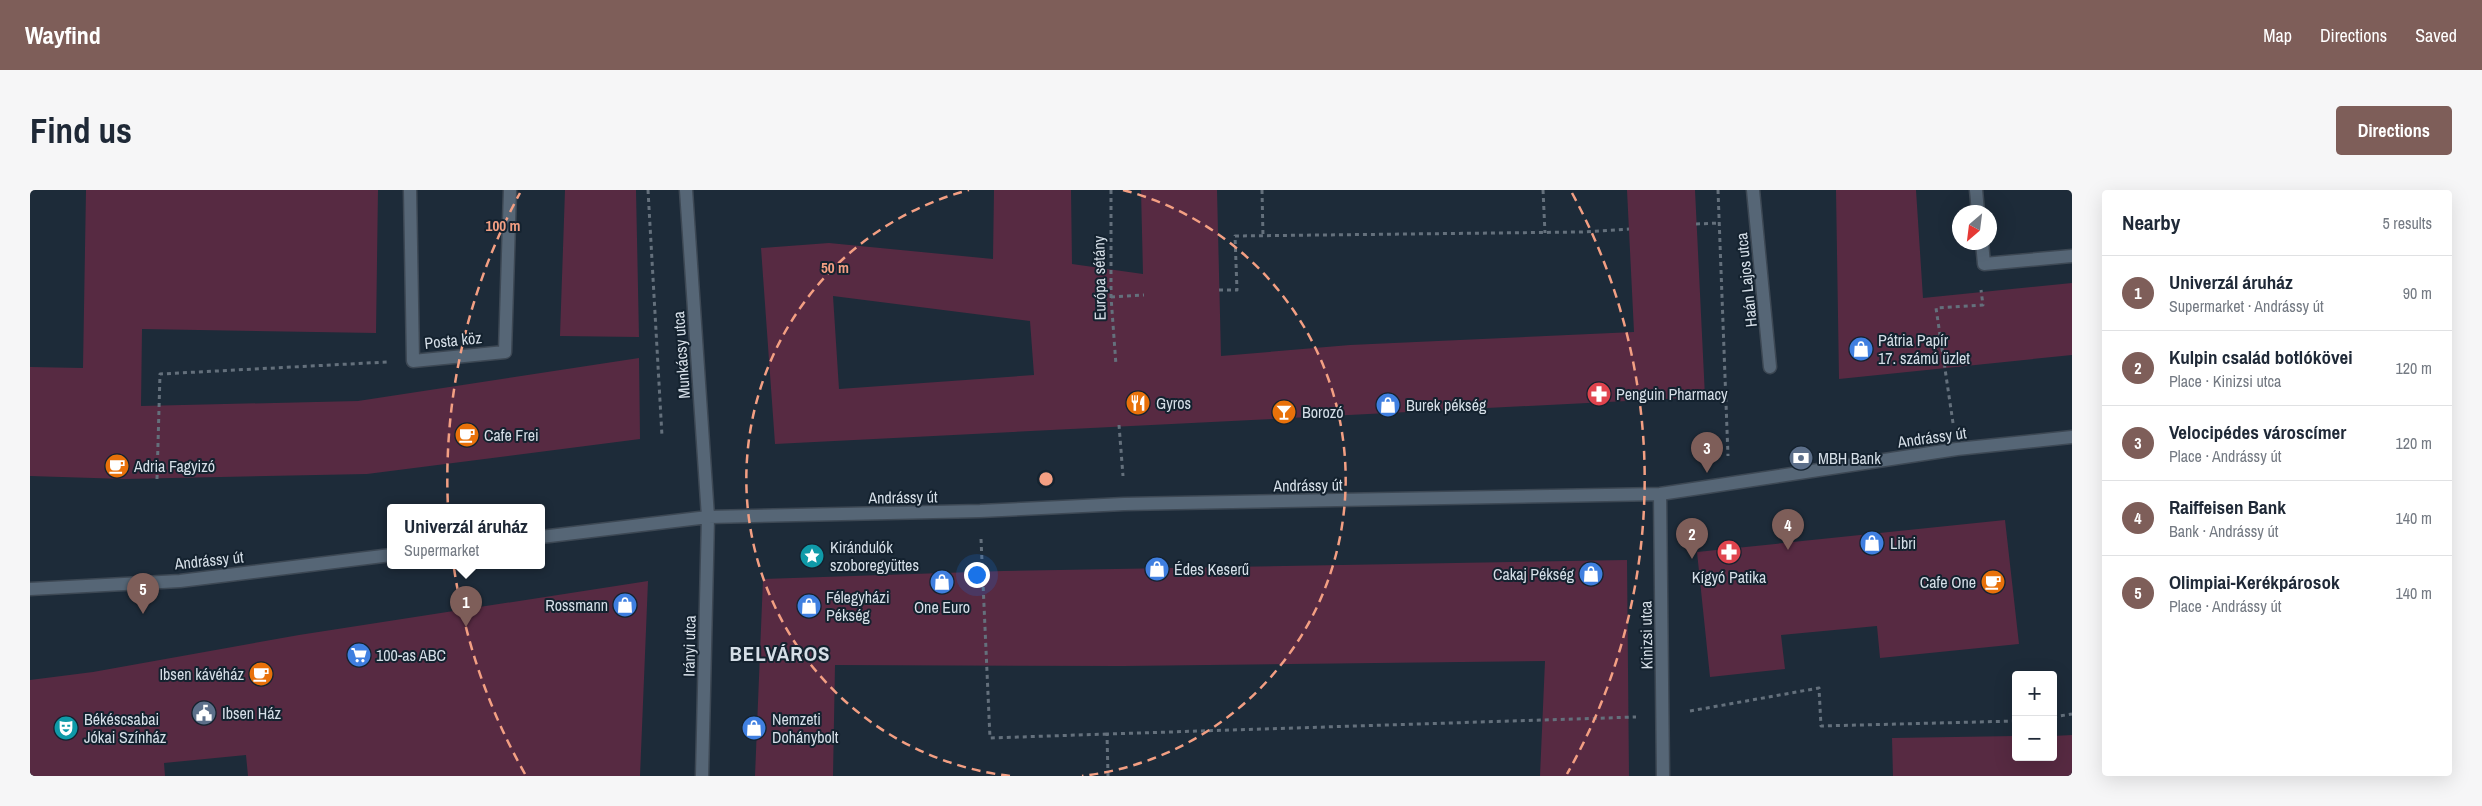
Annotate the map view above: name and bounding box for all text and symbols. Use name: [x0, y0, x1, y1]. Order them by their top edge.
text: Wayfind: [25, 19, 101, 51]
text: Map: [2263, 23, 2292, 48]
text: Directions: [2320, 23, 2387, 48]
text: Saved: [2415, 23, 2457, 48]
button: Directions: [2336, 106, 2452, 155]
text: Find us: [30, 107, 132, 154]
north arrow: [1952, 205, 1997, 250]
text: Nearby: [2122, 208, 2180, 237]
text: 5 results: [2382, 212, 2432, 234]
text: 100 m: [486, 215, 520, 236]
street label: Haán Lajos utca: [1730, 231, 1762, 328]
street label: Európa sétány: [1087, 235, 1111, 320]
text: 50 m: [821, 257, 849, 278]
text: Univerzál áruház: [2169, 269, 2293, 295]
text: 1: [2134, 282, 2142, 304]
text: 90 m: [2403, 282, 2432, 304]
text: Supermarket · Andrássy út: [2169, 295, 2324, 317]
street label: Munkácsy utca: [667, 310, 695, 399]
street label: Posta köz: [423, 326, 483, 354]
place label: Pátria Papír 17. számú üzlet: [1878, 329, 1970, 369]
shop icon: Pátria Papír 17. számú üzlet: [1848, 336, 1874, 362]
text: Kulpin család botlókövei: [2169, 344, 2353, 370]
text: 2: [2134, 357, 2142, 379]
text: 120 m: [2396, 357, 2432, 379]
text: Place · Kinizsi utca: [2169, 370, 2281, 392]
pharmacy icon: Penguin Pharmacy: [1586, 381, 1612, 407]
place label: Penguin Pharmacy: [1616, 383, 1728, 405]
restaurant icon: Gyros: [1125, 390, 1151, 416]
place label: Gyros: [1156, 392, 1191, 414]
shop icon: Burek pékség: [1375, 392, 1401, 418]
place label: Burek pékség: [1406, 394, 1487, 416]
bar icon: Borozó: [1271, 399, 1297, 425]
place label: Borozó: [1302, 401, 1344, 423]
text: Velocipédes városcímer: [2169, 419, 2346, 445]
street label: Andrássy út: [1895, 421, 1968, 453]
cafe icon: Cafe Frei: [454, 422, 480, 448]
place label: Cafe Frei: [484, 424, 539, 446]
pin: 3: [1691, 432, 1723, 473]
text: 3: [2134, 432, 2142, 454]
text: 120 m: [2396, 432, 2432, 454]
bank icon: MBH Bank: [1788, 445, 1814, 471]
text: Place · Andrássy út: [2169, 445, 2281, 467]
place label: MBH Bank: [1818, 447, 1881, 469]
cafe icon: Adria Fagyizó: [104, 453, 130, 479]
place label: Adria Fagyizó: [133, 455, 215, 477]
centre of rings: [1037, 470, 1055, 488]
street label: Andrássy út: [1272, 473, 1343, 497]
street label: Andrássy út: [867, 485, 938, 509]
text: Raiffeisen Bank: [2169, 494, 2286, 520]
popup: [387, 504, 545, 569]
text: 4: [2134, 507, 2142, 529]
text: 140 m: [2396, 507, 2432, 529]
pin: 4: [1772, 509, 1804, 550]
text: Univerzál áruház: [404, 513, 528, 539]
pin: 2: [1676, 518, 1708, 559]
text: Bank · Andrássy út: [2169, 520, 2278, 542]
shop icon: Libri: [1859, 530, 1885, 556]
place label: Libri: [1890, 532, 1916, 554]
place label: Kirándulók szoboregyüttes: [830, 536, 919, 576]
text: Supermarket: [404, 539, 479, 561]
pharmacy icon: Kígyó Patika: [1716, 539, 1742, 565]
place icon: Kirándulók szoboregyüttes: [799, 543, 825, 569]
street label: Andrássy út: [172, 545, 245, 575]
shop icon: Édes Keserű: [1144, 556, 1170, 582]
place label: Édes Keserű: [1174, 558, 1249, 580]
shop icon: Cakaj Pékség: [1578, 561, 1604, 587]
your location: [964, 562, 990, 588]
place label: Cakaj Pékség: [1493, 563, 1575, 585]
place label: Kígyó Patika: [1692, 566, 1767, 588]
shop icon: One Euro: [929, 569, 955, 595]
cafe icon: Cafe One: [1980, 569, 2006, 595]
text: Olimpiai-Kerékpárosok: [2169, 569, 2340, 595]
place label: Cafe One: [1920, 571, 1976, 593]
pin: 5: [127, 573, 159, 614]
text: 5: [2134, 582, 2142, 604]
text: 140 m: [2396, 582, 2432, 604]
pin: 1: [450, 586, 482, 627]
place label: Félegyházi Pékség: [826, 586, 890, 626]
shop icon: Rossmann: [612, 592, 638, 618]
shop icon: Félegyházi Pékség: [796, 593, 822, 619]
place label: Rossmann: [545, 594, 608, 616]
text: Place · Andrássy út: [2169, 595, 2281, 617]
place label: One Euro: [914, 596, 970, 618]
street label: Kinizsi utca: [1634, 600, 1658, 669]
street label: Irányi utca: [677, 614, 701, 677]
district label: BELVÁROS: [729, 639, 831, 668]
supermarket icon: 100-as ABC: [346, 642, 372, 668]
place label: 100-as ABC: [376, 644, 446, 666]
cafe icon: Ibsen kávéház: [248, 661, 274, 687]
place label: Ibsen kávéház: [159, 663, 244, 685]
map controls: [2012, 671, 2057, 761]
button: +: [2012, 671, 2057, 716]
public building icon: Ibsen Ház: [191, 700, 217, 726]
place label: Ibsen Ház: [222, 702, 282, 724]
place label: Békéscsabai Jókai Színház: [84, 708, 167, 748]
place label: Nemzeti Dohánybolt: [772, 708, 839, 748]
theatre icon: Békéscsabai Jókai Színház: [53, 715, 79, 741]
shop icon: Nemzeti Dohánybolt: [741, 715, 767, 741]
button: −: [2012, 716, 2057, 761]

